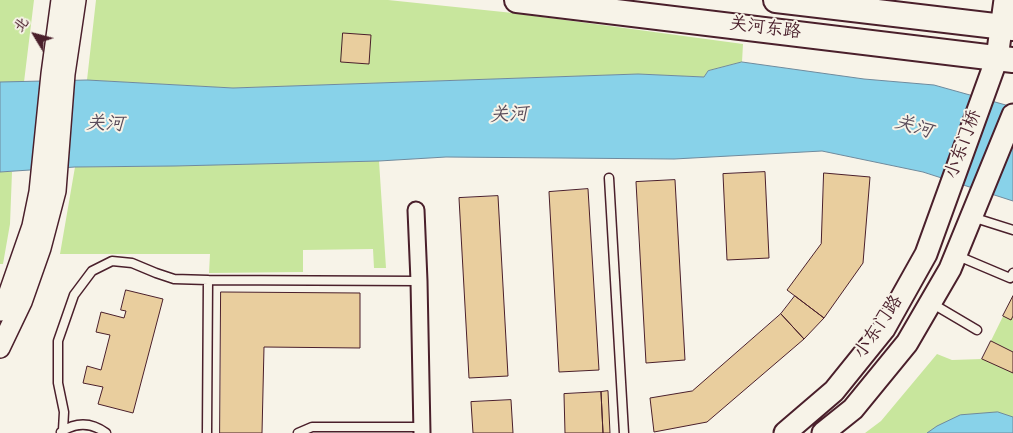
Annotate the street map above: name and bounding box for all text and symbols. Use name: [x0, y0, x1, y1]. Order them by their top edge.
north arrow: [10, 10, 60, 60]
text: 北: [12, 15, 34, 36]
street label: 关河东路: [728, 15, 802, 45]
water label: 关河: [490, 105, 528, 129]
street label: 小东门桥: [943, 107, 987, 183]
water label: 关河: [891, 113, 935, 145]
water label: 关河: [86, 114, 124, 138]
street label: 小东门路: [851, 292, 909, 364]

